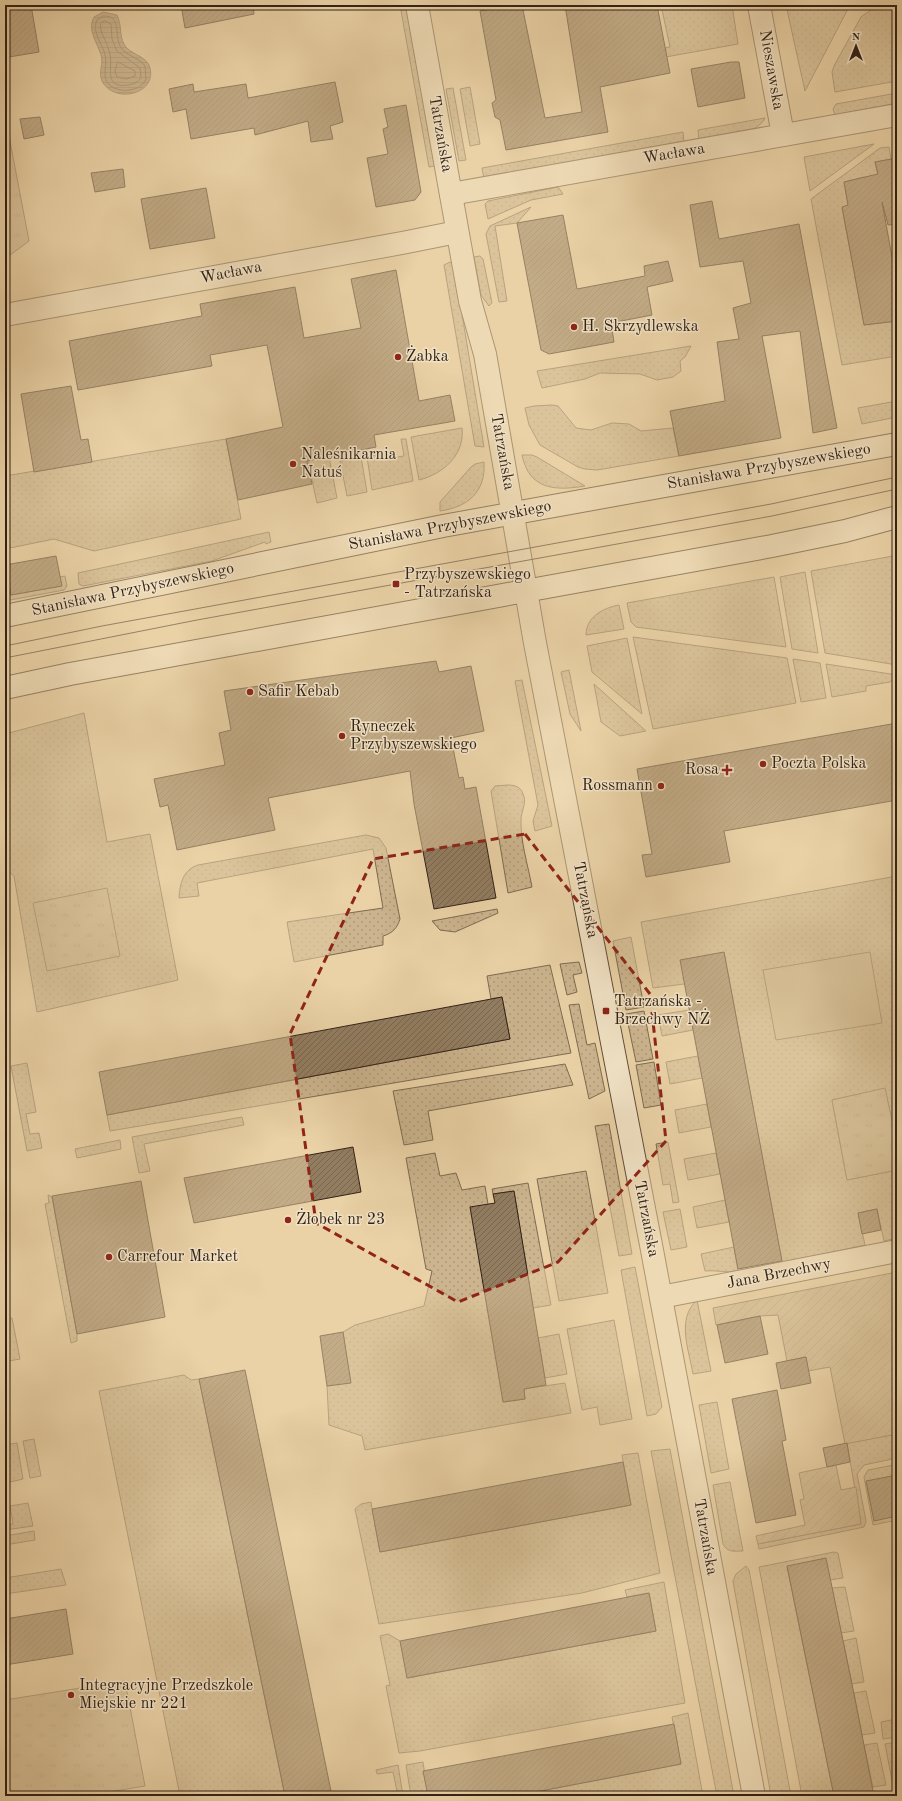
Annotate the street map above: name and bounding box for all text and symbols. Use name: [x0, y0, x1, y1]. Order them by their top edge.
north arrow: [836, 26, 876, 66]
street label: Nieszawska: [756, 29, 786, 111]
text: N: [852, 32, 861, 43]
street label: Tatrzańska: [425, 94, 455, 174]
street label: Wacława: [642, 141, 706, 167]
street label: Wacława: [199, 259, 263, 287]
place label: H. Skrzydlewska: [582, 319, 699, 335]
marker: H. Skrzydlewska: [569, 322, 579, 332]
place label: Żabka: [406, 345, 449, 365]
marker: Żabka: [393, 352, 403, 362]
street label: Tatrzańska: [487, 412, 517, 492]
street label: Stanisława Przybyszewskiego: [666, 441, 872, 493]
place label: Naleśnikarnia Natuś: [301, 447, 397, 481]
marker: Naleśnikarnia Natuś: [288, 459, 298, 469]
street label: Stanisława Przybyszewskiego: [347, 498, 553, 554]
street label: Stanisława Przybyszewskiego: [30, 561, 236, 619]
place label: Przybyszewskiego - Tatrzańska: [404, 567, 531, 601]
marker: Przybyszewskiego - Tatrzańska: [391, 579, 401, 589]
place label: Safir Kebab: [258, 684, 339, 700]
marker: Safir Kebab: [245, 687, 255, 697]
place label: Ryneczek Przybyszewskiego: [350, 719, 477, 753]
marker: Ryneczek Przybyszewskiego: [337, 731, 347, 741]
place label: Poczta Polska: [771, 756, 867, 772]
marker: Poczta Polska: [758, 759, 768, 769]
place label: Rosa: [685, 762, 719, 778]
marker: Rosa: [722, 765, 732, 775]
place label: Rossmann: [582, 778, 653, 794]
marker: Rossmann: [656, 781, 666, 791]
street label: Tatrzańska: [570, 860, 600, 940]
place label: Tatrzańska - Brzechwy NŻ: [614, 994, 710, 1028]
marker: Tatrzańska - Brzechwy NŻ: [601, 1006, 611, 1016]
street label: Tatrzańska: [631, 1179, 661, 1259]
place label: Żłobek nr 23: [296, 1208, 385, 1228]
marker: Żłobek nr 23: [283, 1215, 293, 1225]
place label: Carrefour Market: [117, 1249, 238, 1265]
marker: Carrefour Market: [104, 1252, 114, 1262]
street label: Jana Brzechwy: [725, 1256, 833, 1292]
street label: Tatrzańska: [690, 1497, 720, 1577]
place label: Integracyjne Przedszkole Miejskie nr 221: [79, 1678, 253, 1712]
marker: Integracyjne Przedszkole Miejskie nr 221: [66, 1690, 76, 1700]

